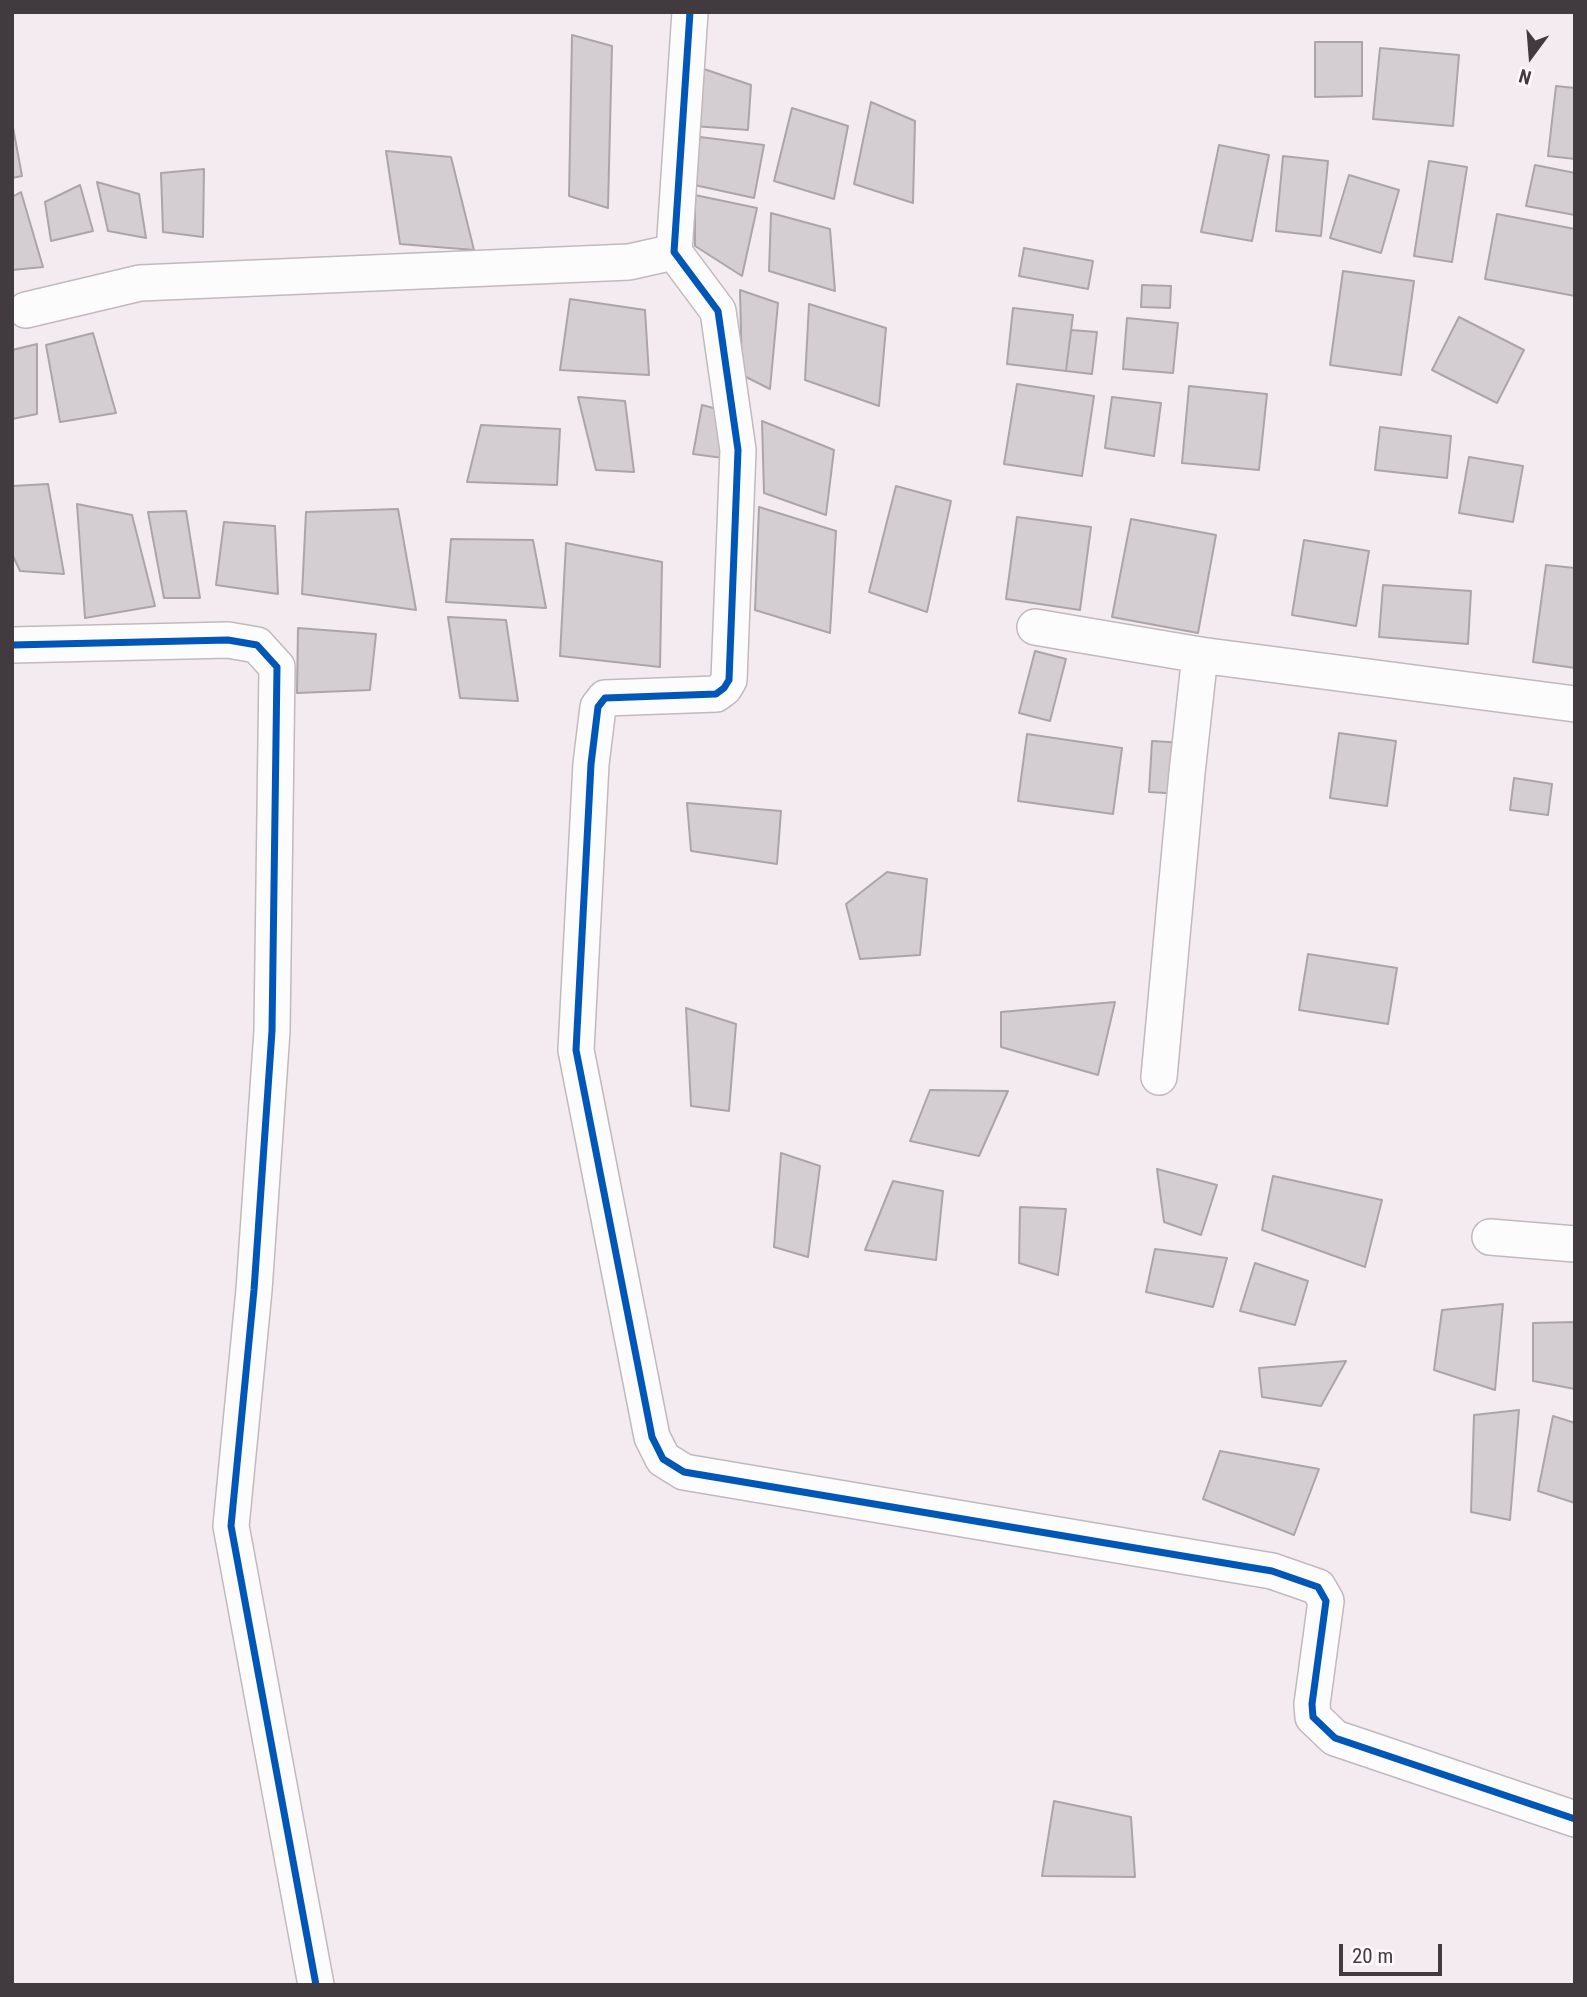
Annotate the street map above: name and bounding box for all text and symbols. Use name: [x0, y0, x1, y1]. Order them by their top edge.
north arrow: [1496, 21, 1566, 91]
text: N: [1516, 64, 1534, 89]
scale bar: [1342, 1930, 1445, 1974]
text: 20 m: [1352, 1944, 1393, 1968]

